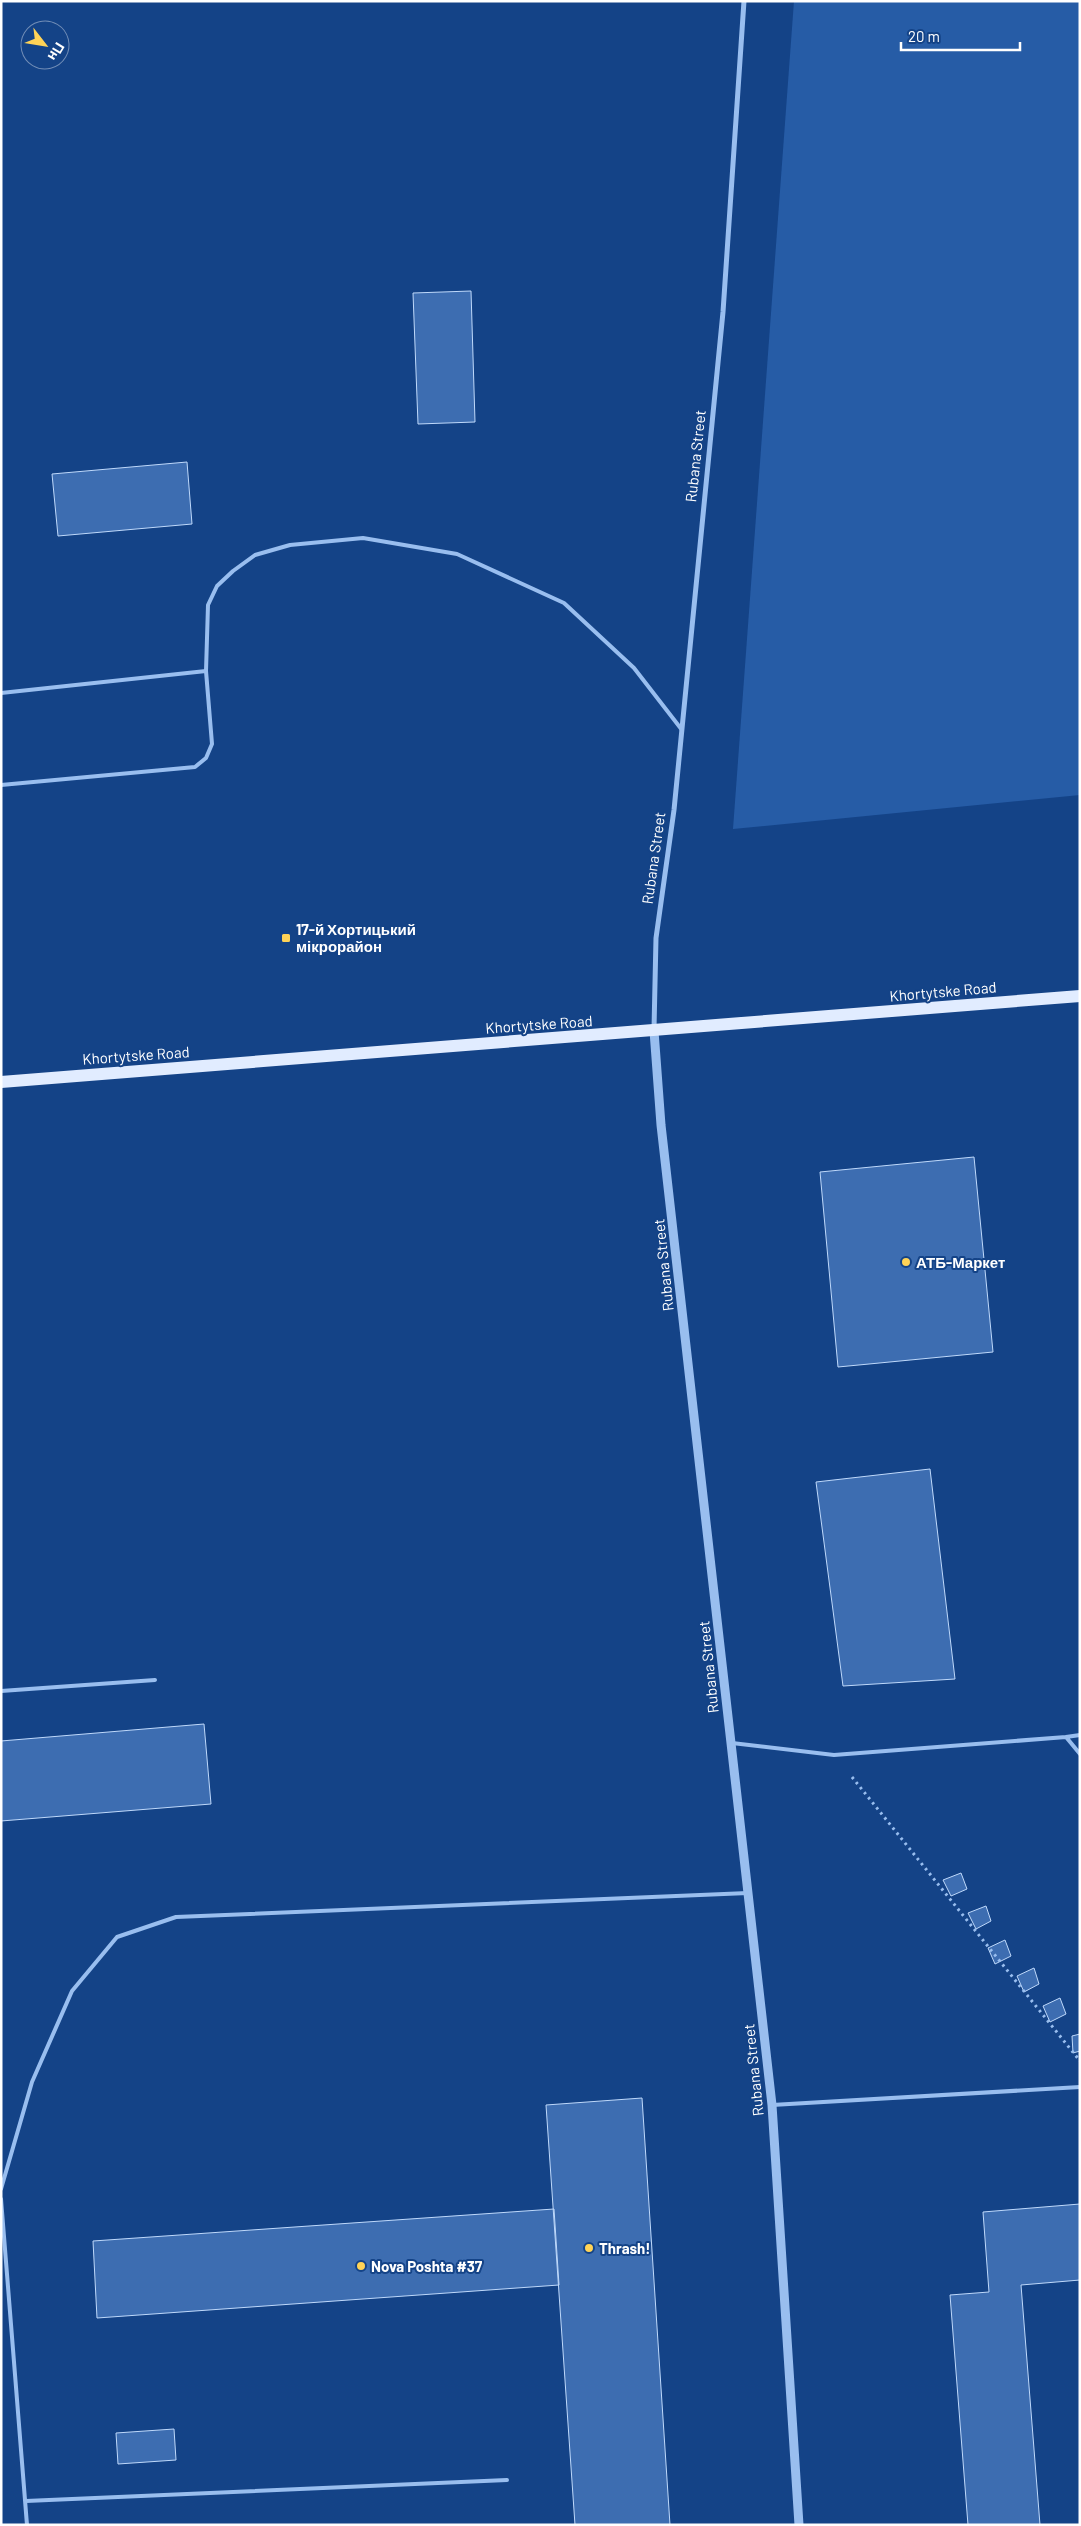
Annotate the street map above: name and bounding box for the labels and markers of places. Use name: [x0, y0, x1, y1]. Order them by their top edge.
place label: 17-й Хортицький мікрорайон: [296, 920, 416, 955]
marker: 17-й Хортицький мікрорайон: [280, 932, 292, 944]
place label: АТБ-Маркет: [916, 1253, 1005, 1271]
marker: АТБ-Маркет: [900, 1256, 912, 1268]
place label: Thrash!: [599, 2239, 650, 2257]
marker: Thrash!: [583, 2242, 595, 2254]
place label: Nova Poshta #37: [371, 2257, 483, 2275]
marker: Nova Poshta #37: [355, 2260, 367, 2272]

